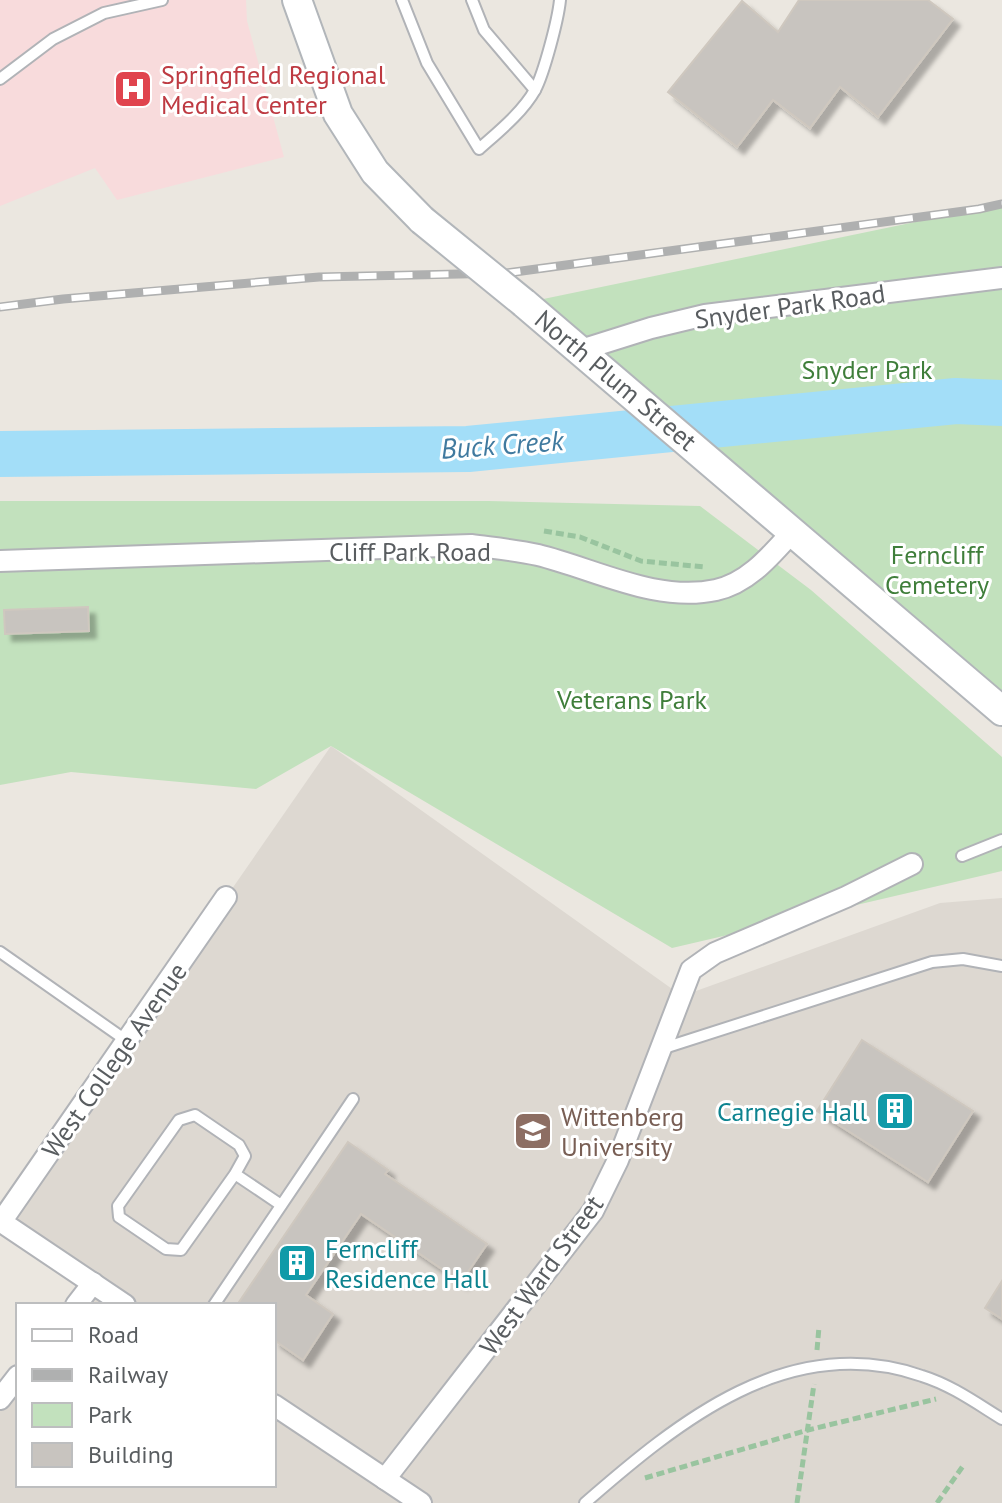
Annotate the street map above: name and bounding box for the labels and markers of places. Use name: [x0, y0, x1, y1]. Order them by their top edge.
place label: Springfield Regional Medical Center: [161, 58, 386, 121]
hospital icon: Springfield Regional Medical Center: [112, 68, 154, 110]
building icon: Carnegie Hall: [874, 1090, 916, 1132]
place label: Carnegie Hall: [717, 1095, 867, 1128]
place label: Wittenberg University: [561, 1100, 684, 1163]
school or university icon: Wittenberg University: [512, 1110, 554, 1152]
place label: Ferncliff Residence Hall: [325, 1232, 489, 1295]
building icon: Ferncliff Residence Hall: [276, 1242, 318, 1284]

